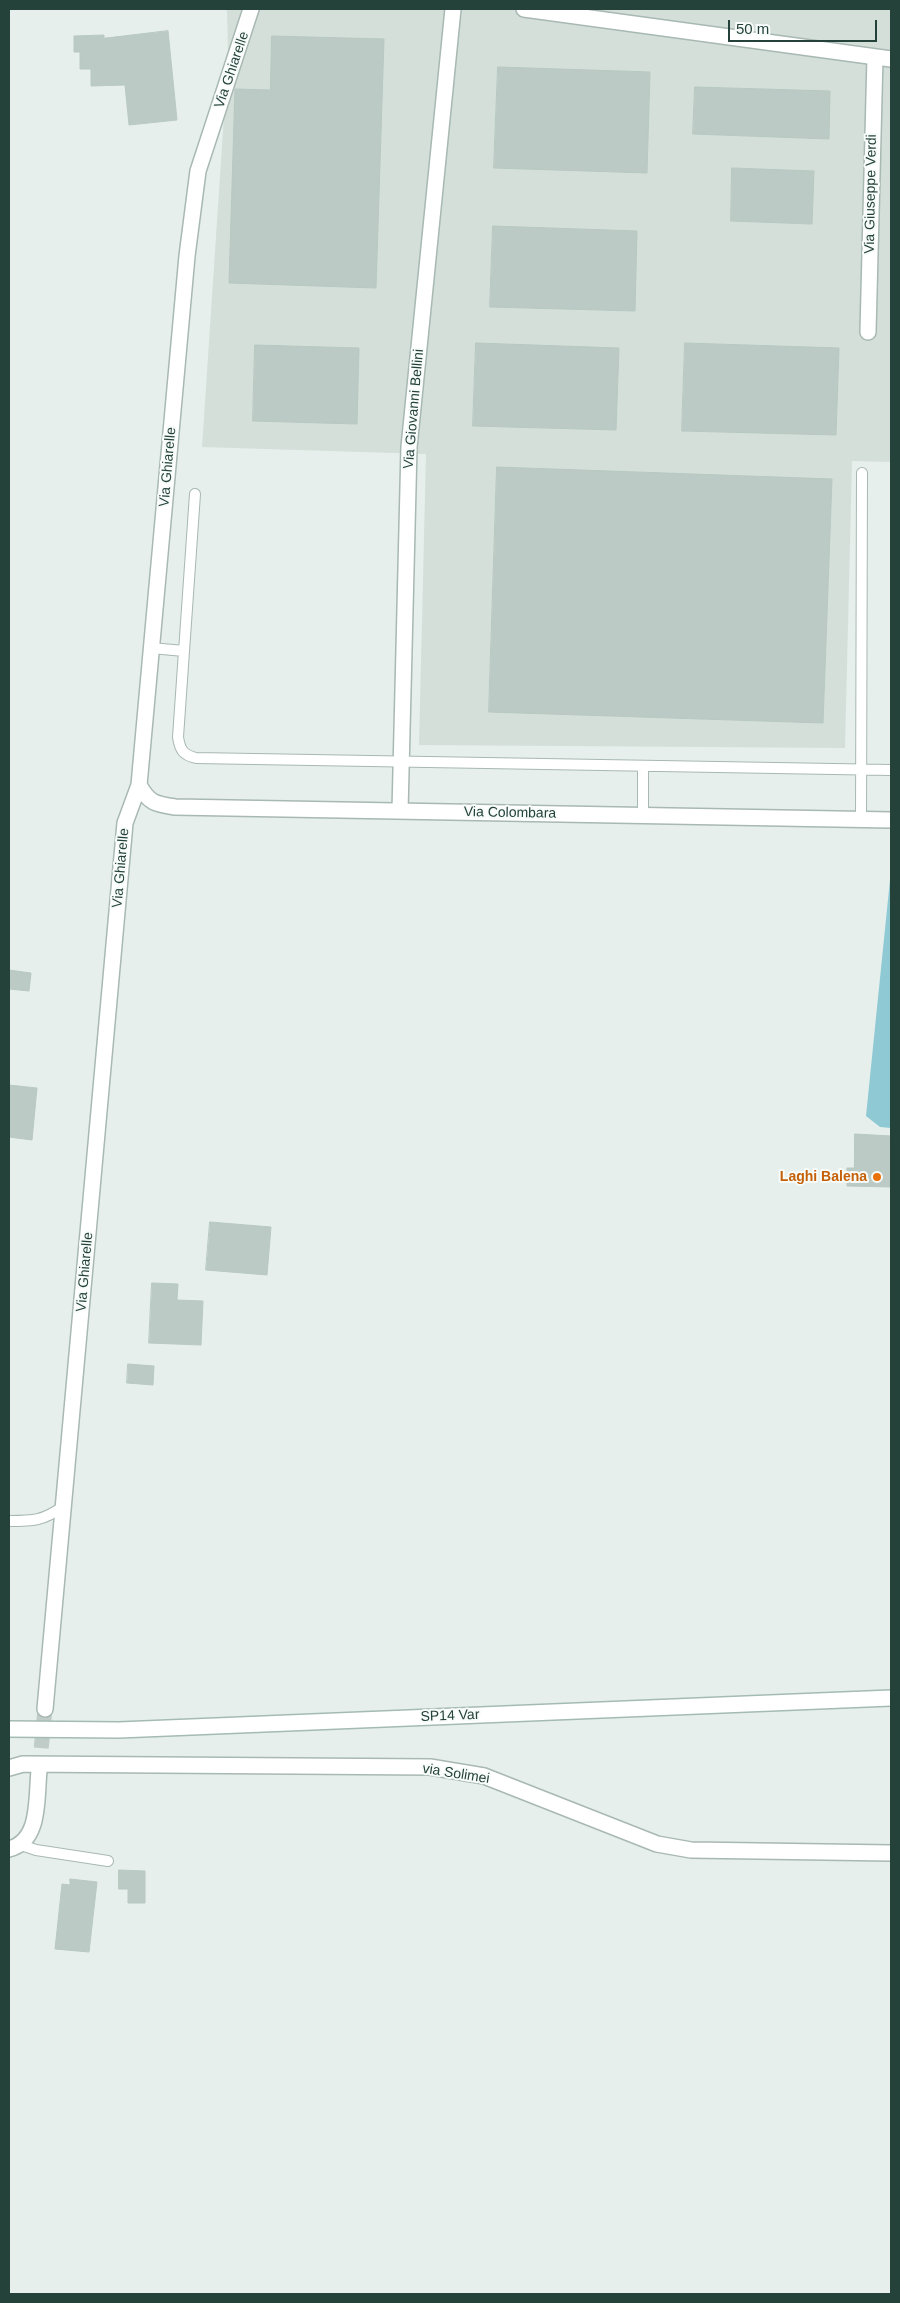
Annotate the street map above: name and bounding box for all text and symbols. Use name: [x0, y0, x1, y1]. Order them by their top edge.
scale bar: [730, 10, 879, 42]
text: 50 m: [736, 20, 769, 37]
street label: Via Ghiarelle: [211, 29, 253, 111]
street label: Via Giuseppe Verdi: [862, 134, 880, 254]
street label: Via Giovanni Bellini: [400, 348, 428, 470]
street label: Via Ghiarelle: [156, 426, 180, 508]
street label: Via Colombara: [464, 804, 556, 822]
street label: Via Ghiarelle: [109, 827, 133, 909]
place label: Laghi Balena: [780, 1169, 867, 1185]
marker: Laghi Balena: [871, 1171, 883, 1183]
street label: Via Ghiarelle: [73, 1231, 97, 1313]
street label: SP14 Var: [420, 1707, 480, 1725]
street label: via Solimei: [421, 1760, 491, 1788]

